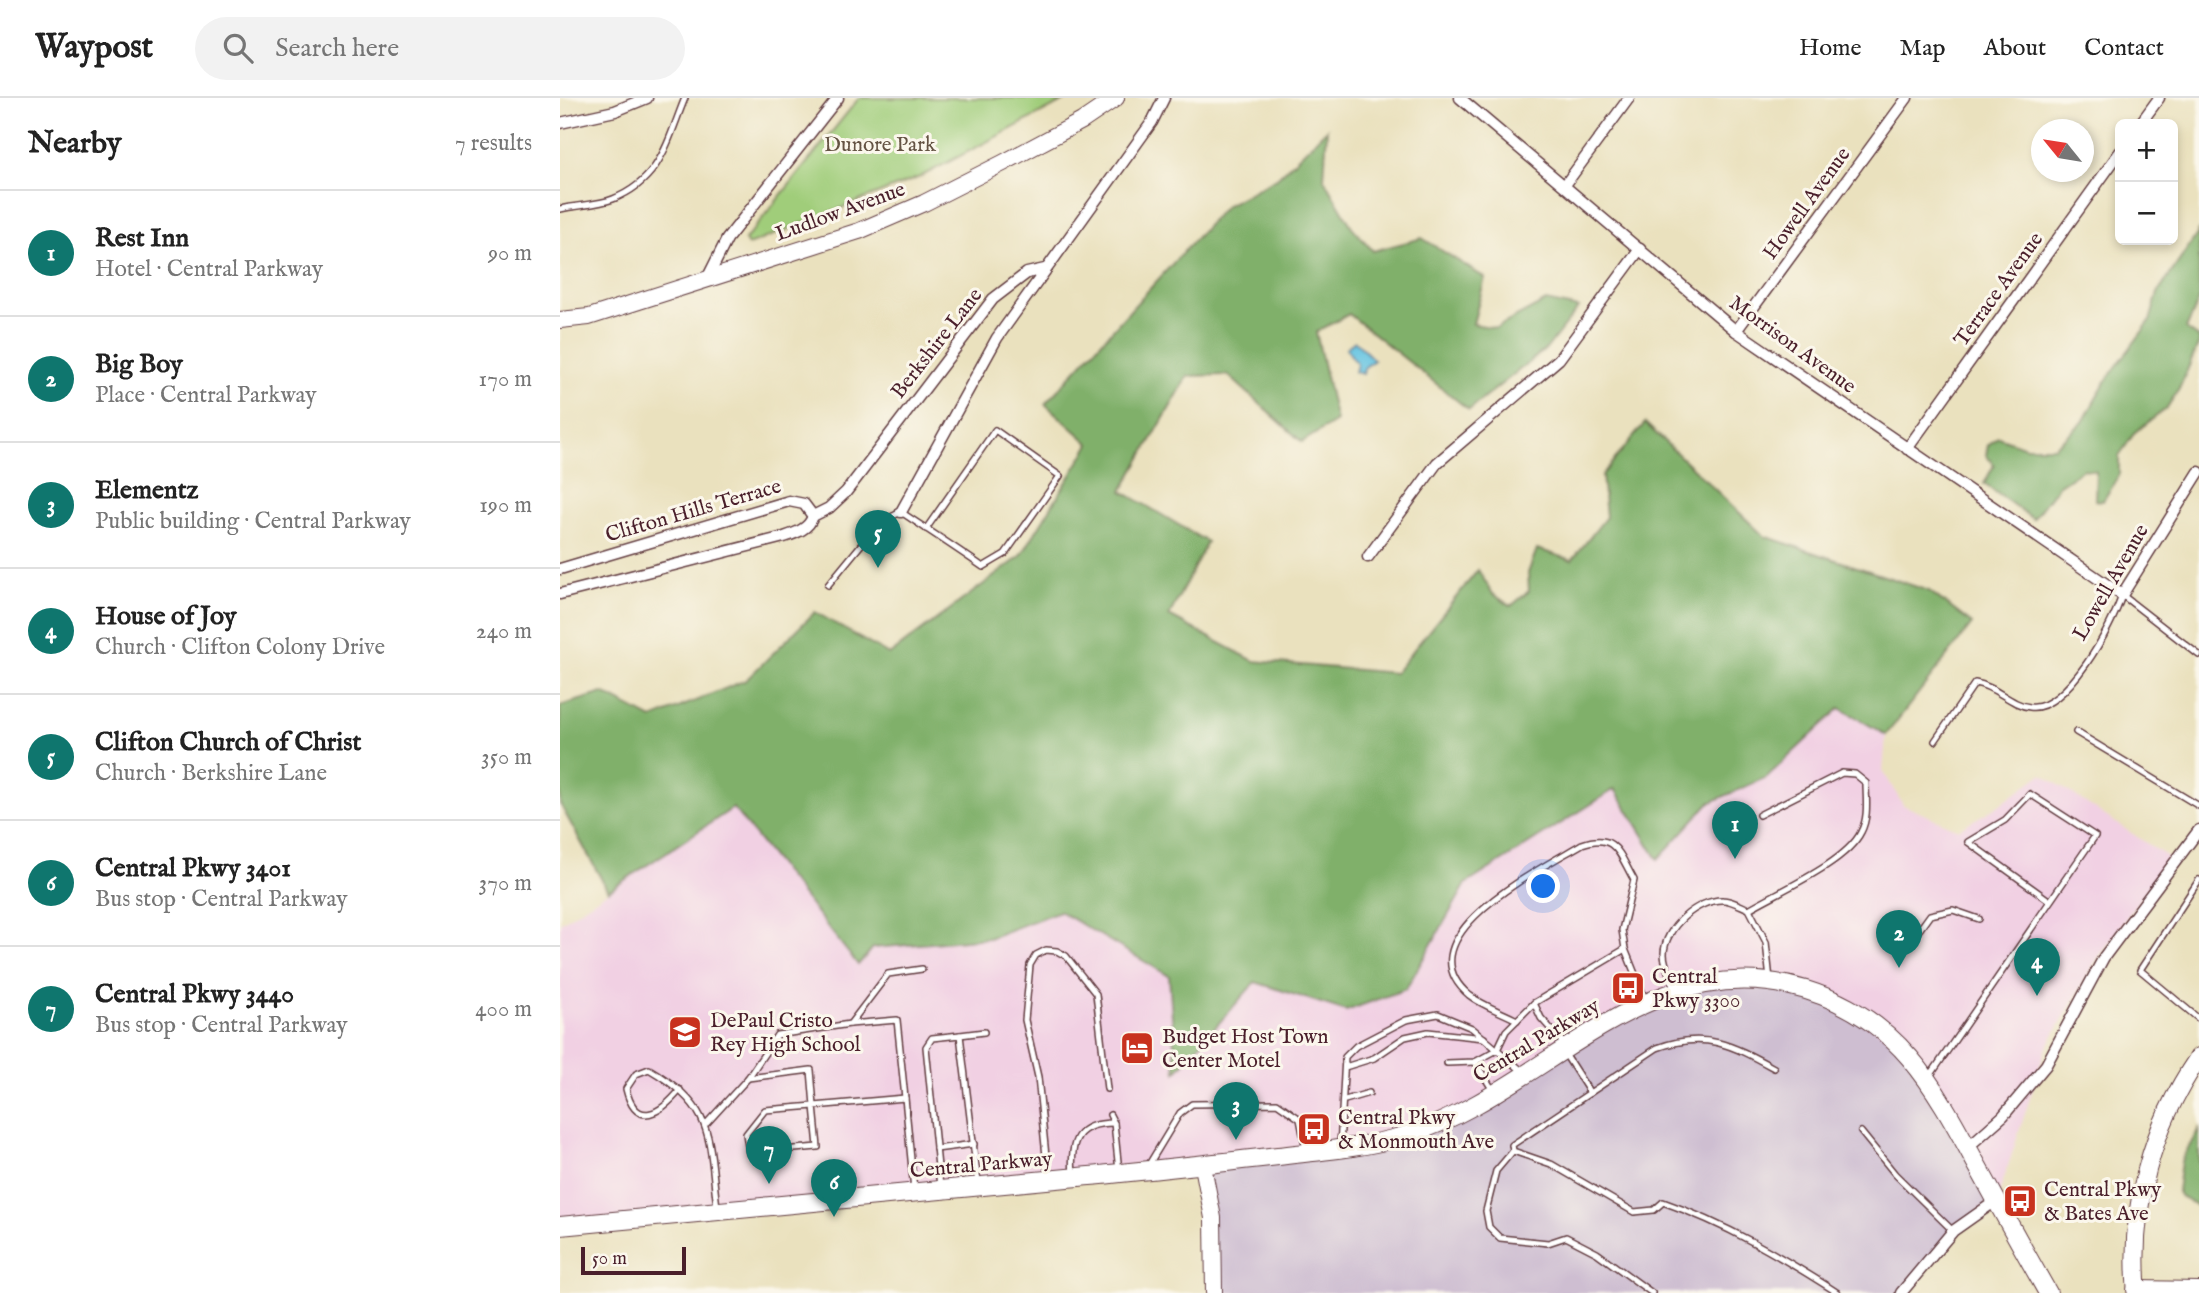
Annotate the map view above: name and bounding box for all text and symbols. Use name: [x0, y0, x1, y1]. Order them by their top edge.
search box: [195, 17, 685, 80]
text: Waypost: [35, 27, 153, 69]
icon: search: [219, 29, 257, 67]
text: Search here: [275, 32, 399, 65]
text: Home: [1799, 33, 1862, 64]
text: Map: [1900, 33, 1946, 64]
text: About: [1984, 33, 2046, 64]
text: Contact: [2084, 33, 2164, 64]
north arrow: [2031, 119, 2094, 182]
map controls: [2115, 119, 2178, 245]
button: +: [2115, 119, 2178, 182]
text: Nearby: [28, 125, 121, 163]
text: 7 results: [455, 129, 532, 158]
park label: Dunore Park: [824, 132, 937, 159]
street label: Howell Avenue: [1757, 142, 1857, 265]
street label: Ludlow Avenue: [772, 176, 909, 248]
button: −: [2115, 182, 2178, 245]
text: Rest Inn: [95, 222, 189, 255]
street label: Terrace Avenue: [1949, 227, 2050, 352]
text: 1: [47, 239, 55, 268]
text: 90 m: [488, 239, 532, 268]
text: Hotel · Central Parkway: [95, 255, 323, 284]
street label: Berkshire Lane: [885, 283, 989, 405]
street label: Morrison Avenue: [1723, 290, 1861, 401]
text: Big Boy: [95, 348, 183, 381]
text: 2: [46, 365, 56, 394]
text: 170 m: [479, 365, 532, 394]
text: Place · Central Parkway: [95, 381, 317, 410]
street label: Clifton Hills Terrace: [602, 473, 785, 549]
text: Elementz: [95, 474, 199, 507]
text: 3: [47, 491, 55, 520]
text: 190 m: [479, 491, 532, 520]
text: Public building · Central Parkway: [95, 507, 411, 536]
pin: 5: [855, 510, 901, 568]
street label: Lowell Avenue: [2067, 519, 2156, 646]
text: House of Joy: [95, 600, 237, 633]
text: 4: [45, 617, 57, 646]
text: 240 m: [476, 617, 532, 646]
text: Church · Clifton Colony Drive: [95, 633, 385, 662]
text: Clifton Church of Christ: [95, 726, 361, 759]
text: 5: [47, 743, 55, 772]
text: 350 m: [481, 743, 532, 772]
text: Church · Berkshire Lane: [95, 759, 327, 788]
pin: 1: [1712, 801, 1758, 859]
text: Central Pkwy 3401: [95, 852, 291, 885]
text: 6: [46, 869, 56, 898]
text: 370 m: [479, 869, 532, 898]
your location: [1526, 869, 1560, 903]
text: Bus stop · Central Parkway: [95, 885, 348, 914]
pin: 2: [1876, 910, 1922, 968]
pin: 4: [2014, 938, 2060, 996]
place label: Central Pkwy 3300: [1652, 964, 1740, 1015]
bus stop icon: Central Pkwy 3300: [1609, 969, 1647, 1007]
text: Central Pkwy 3440: [95, 978, 294, 1011]
street label: Central Parkway: [1469, 993, 1606, 1090]
text: 7: [46, 995, 56, 1024]
text: 400 m: [475, 995, 532, 1024]
place label: DePaul Cristo Rey High School: [710, 1008, 861, 1059]
text: Bus stop · Central Parkway: [95, 1011, 348, 1040]
school or university icon: DePaul Cristo Rey High School: [666, 1013, 704, 1051]
place label: Budget Host Town Center Motel: [1162, 1024, 1328, 1075]
hotel icon: Budget Host Town Center Motel: [1118, 1029, 1156, 1067]
pin: 3: [1213, 1082, 1259, 1140]
place label: Central Pkwy & Monmouth Ave: [1338, 1105, 1495, 1156]
bus stop icon: Central Pkwy & Monmouth Ave: [1295, 1110, 1333, 1148]
pin: 7: [746, 1126, 792, 1184]
street label: Central Parkway: [909, 1146, 1054, 1185]
pin: 6: [811, 1159, 857, 1217]
place label: Central Pkwy & Bates Ave: [2044, 1177, 2162, 1228]
bus stop icon: Central Pkwy & Bates Ave: [2001, 1182, 2039, 1220]
scale bar: [581, 1244, 686, 1276]
text: 50 m: [592, 1247, 627, 1271]

